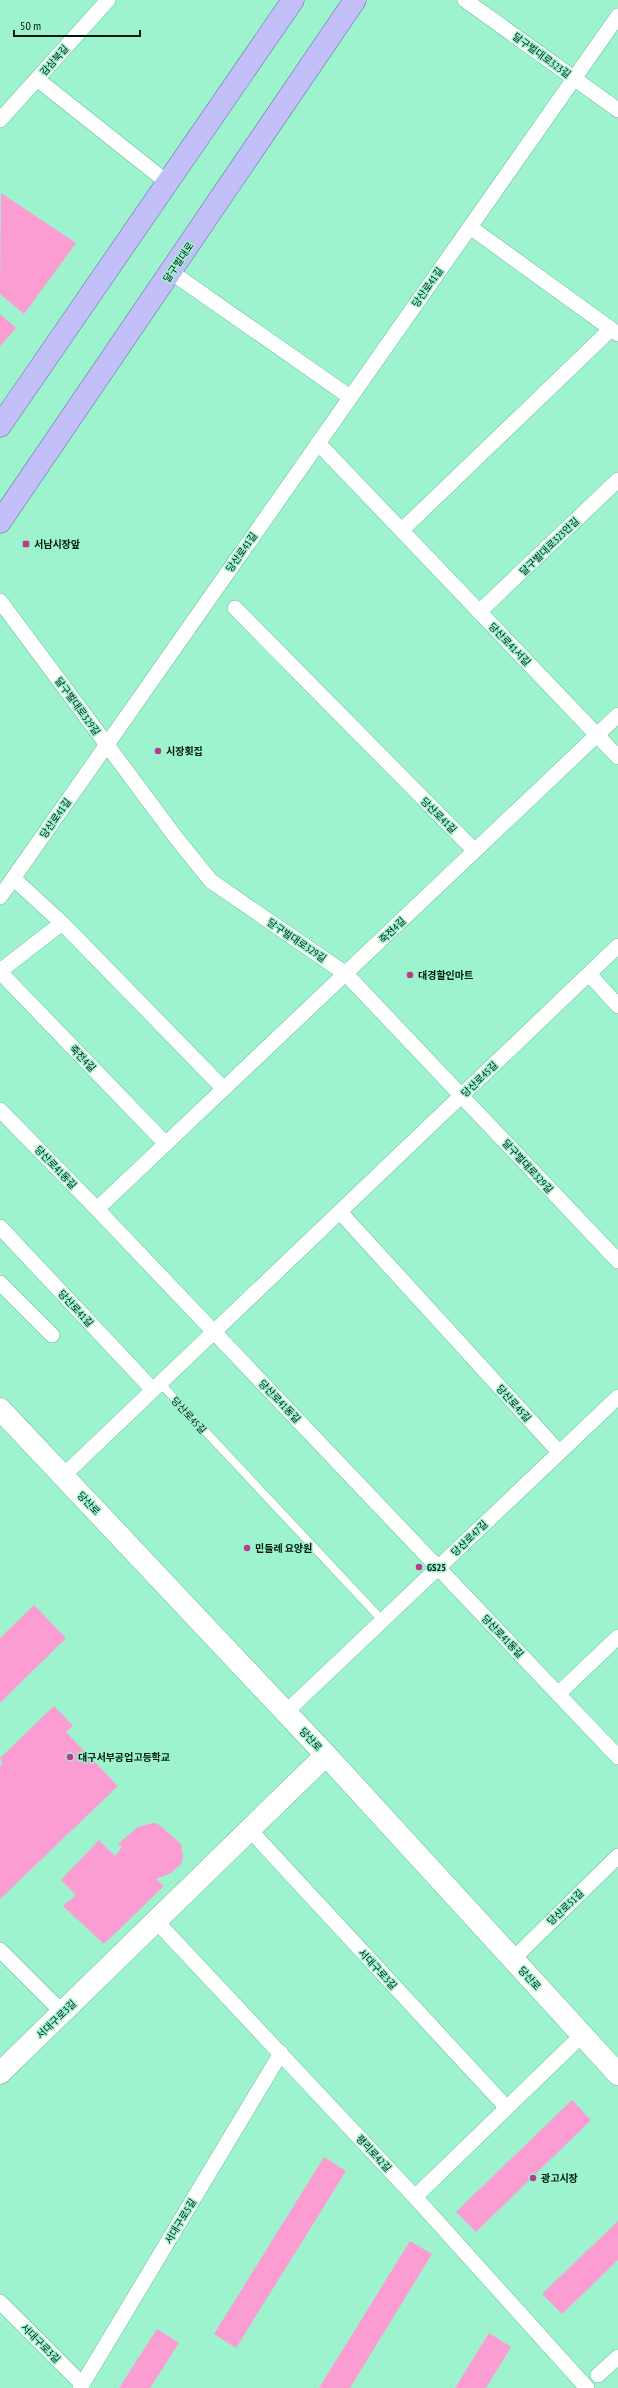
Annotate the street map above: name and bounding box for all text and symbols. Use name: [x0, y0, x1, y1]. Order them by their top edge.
scale bar: [14, 12, 140, 38]
text: 50 m: [20, 18, 41, 33]
street label: 달구벌대로323길: [510, 30, 573, 81]
street label: 감삼북길: [37, 42, 72, 78]
street label: 달구벌대로: [160, 240, 197, 285]
street label: 당산로41길: [409, 265, 446, 310]
street label: 달구벌대로323안길: [517, 515, 582, 578]
street label: 당산로41길: [223, 530, 260, 575]
place label: 서남시장앞: [34, 538, 80, 551]
marker: 서남시장앞: [21, 539, 31, 549]
street label: 당산로41서길: [486, 620, 533, 669]
street label: 달구벌대로329길: [52, 675, 103, 738]
place label: 시장횟집: [166, 745, 203, 758]
marker: 시장횟집: [153, 746, 163, 756]
street label: 당산로41길: [418, 795, 459, 836]
street label: 당산로41길: [37, 796, 74, 841]
street label: 죽전4길: [376, 915, 408, 946]
street label: 달구벌대로329길: [265, 916, 329, 965]
place label: 대경할인마트: [418, 969, 473, 982]
marker: 대경할인마트: [405, 970, 415, 980]
street label: 죽전4길: [67, 1042, 98, 1074]
street label: 당산로45길: [458, 1059, 500, 1100]
street label: 달구벌대로329길: [499, 1137, 556, 1196]
street label: 당산로41동길: [32, 1143, 79, 1192]
street label: 당산로41길: [55, 1287, 96, 1330]
street label: 당산로41동길: [256, 1377, 303, 1426]
street label: 당산로45길: [493, 1382, 534, 1425]
street label: 당산로45길: [168, 1394, 209, 1437]
street label: 당산로: [74, 1489, 103, 1518]
street label: 당산로47길: [448, 1518, 490, 1559]
place label: 민들레 요양원: [255, 1542, 312, 1555]
marker: 민들레 요양원: [242, 1543, 252, 1553]
place label: GS25: [427, 1561, 446, 1574]
marker: GS25: [414, 1562, 424, 1572]
street label: 당산로41동길: [479, 1612, 526, 1661]
street label: 당산로: [296, 1725, 325, 1754]
place label: 대구서부공업고등학교: [78, 1751, 170, 1764]
marker: 대구서부공업고등학교: [65, 1752, 75, 1762]
street label: 당산로51길: [544, 1887, 586, 1928]
street label: 서대구로3길: [356, 1946, 400, 1992]
street label: 당산로: [516, 1964, 544, 1993]
street label: 서대구로3길: [34, 1997, 79, 2042]
street label: 평리로42길: [353, 2132, 394, 2175]
place label: 광고시장: [541, 2172, 578, 2185]
marker: 광고시장: [528, 2173, 538, 2183]
street label: 서대구로5길: [162, 2196, 199, 2246]
street label: 서대구로3길: [18, 2321, 63, 2366]

